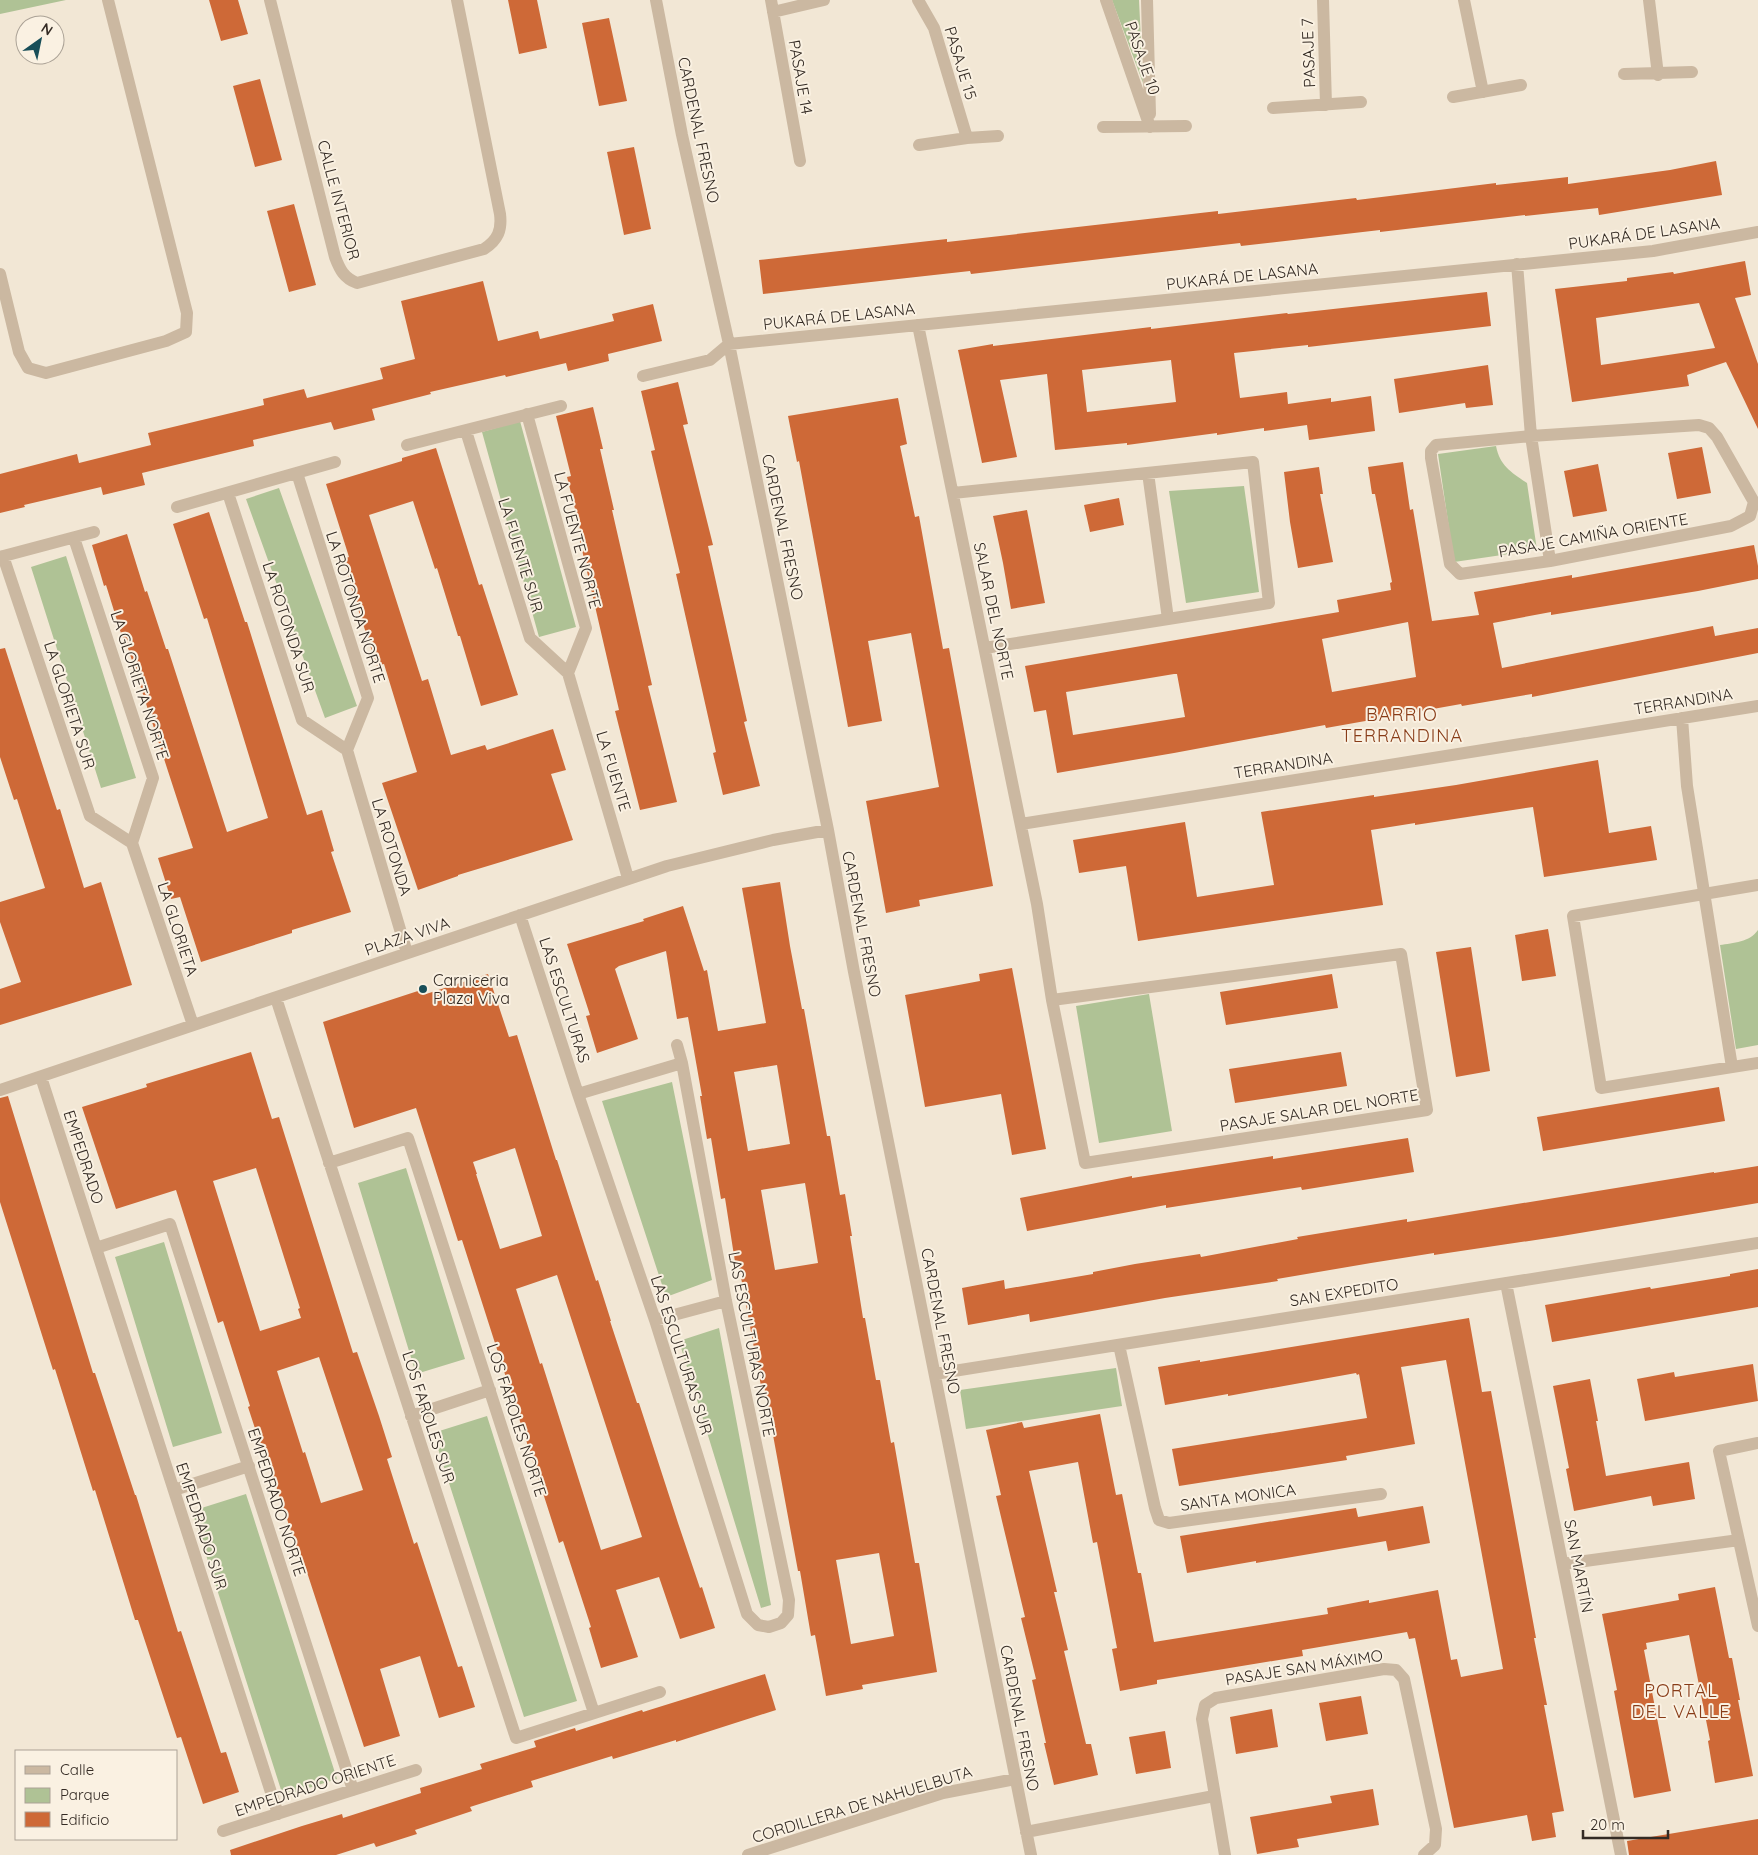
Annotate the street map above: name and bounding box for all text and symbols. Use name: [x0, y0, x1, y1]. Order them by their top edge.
north arrow: [15, 15, 65, 65]
street label: PASAJE 7: [1297, 18, 1319, 88]
text: N: [38, 19, 56, 39]
street label: PASAJE 10: [1121, 19, 1165, 97]
street label: PASAJE 15: [940, 24, 982, 102]
street label: PASAJE 14: [785, 38, 817, 116]
street label: CARDENAL FRESNO: [674, 55, 724, 205]
street label: CALLE INTERIOR: [313, 138, 365, 262]
street label: PUKARÁ DE LASANA: [1567, 212, 1721, 254]
street label: PUKARÁ DE LASANA: [1165, 258, 1319, 294]
street label: PUKARÁ DE LASANA: [762, 298, 916, 334]
street label: CARDENAL FRESNO: [758, 452, 808, 602]
street label: LA FUENTE NORTE: [550, 469, 606, 611]
street label: LA FUENTE SUR: [494, 495, 548, 615]
street label: PASAJE CAMIÑA ORIENTE: [1497, 508, 1689, 562]
street label: LA ROTONDA NORTE: [322, 529, 390, 685]
street label: SALAR DEL NORTE: [970, 540, 1018, 682]
street label: LA ROTONDA SUR: [258, 559, 320, 695]
street label: LA GLORIETA NORTE: [106, 608, 174, 762]
street label: LA GLORIETA SUR: [40, 638, 100, 772]
street label: TERRANDINA: [1632, 683, 1734, 719]
district label: BARRIO TERRANDINA: [1341, 703, 1463, 747]
street label: LA FUENTE: [592, 728, 636, 814]
street label: TERRANDINA: [1232, 747, 1334, 783]
street label: LA ROTONDA: [368, 796, 416, 898]
street label: CARDENAL FRESNO: [838, 849, 886, 999]
street label: LA GLORIETA: [153, 879, 203, 979]
street label: PLAZA VIVA: [362, 912, 452, 960]
street label: LAS ESCULTURAS: [535, 935, 595, 1065]
place label: Carniceria Plaza Viva: [433, 970, 510, 1008]
marker: Carniceria Plaza Viva: [417, 983, 429, 995]
street label: PASAJE SALAR DEL NORTE: [1218, 1084, 1420, 1136]
street label: EMPEDRADO: [59, 1108, 109, 1206]
street label: CARDENAL FRESNO: [917, 1246, 965, 1396]
street label: LAS ESCULTURAS NORTE: [724, 1250, 780, 1438]
street label: LAS ESCULTURAS SUR: [647, 1273, 717, 1437]
street label: SAN EXPEDITO: [1288, 1274, 1400, 1310]
street label: LOS FAROLES NORTE: [483, 1341, 551, 1499]
street label: LOS FAROLES SUR: [398, 1348, 460, 1486]
street label: EMPEDRADO NORTE: [244, 1425, 310, 1579]
street label: EMPEDRADO SUR: [172, 1460, 232, 1592]
street label: SANTA MONICA: [1179, 1479, 1297, 1515]
street label: SAN MARTÍN: [1560, 1518, 1598, 1614]
street label: CARDENAL FRESNO: [996, 1643, 1044, 1793]
street label: PASAJE SAN MÁXIMO: [1224, 1645, 1384, 1689]
district label: PORTAL DEL VALLE: [1631, 1679, 1731, 1723]
legend: [15, 1750, 178, 1840]
street label: EMPEDRADO ORIENTE: [232, 1750, 398, 1820]
text: Calle: [60, 1760, 94, 1779]
street label: CORDILLERA DE NAHUELBUTA: [750, 1761, 974, 1847]
text: Parque: [60, 1785, 110, 1804]
scale bar: [1583, 1808, 1668, 1840]
text: Edificio: [60, 1810, 109, 1829]
text: 20 m: [1590, 1815, 1625, 1834]

